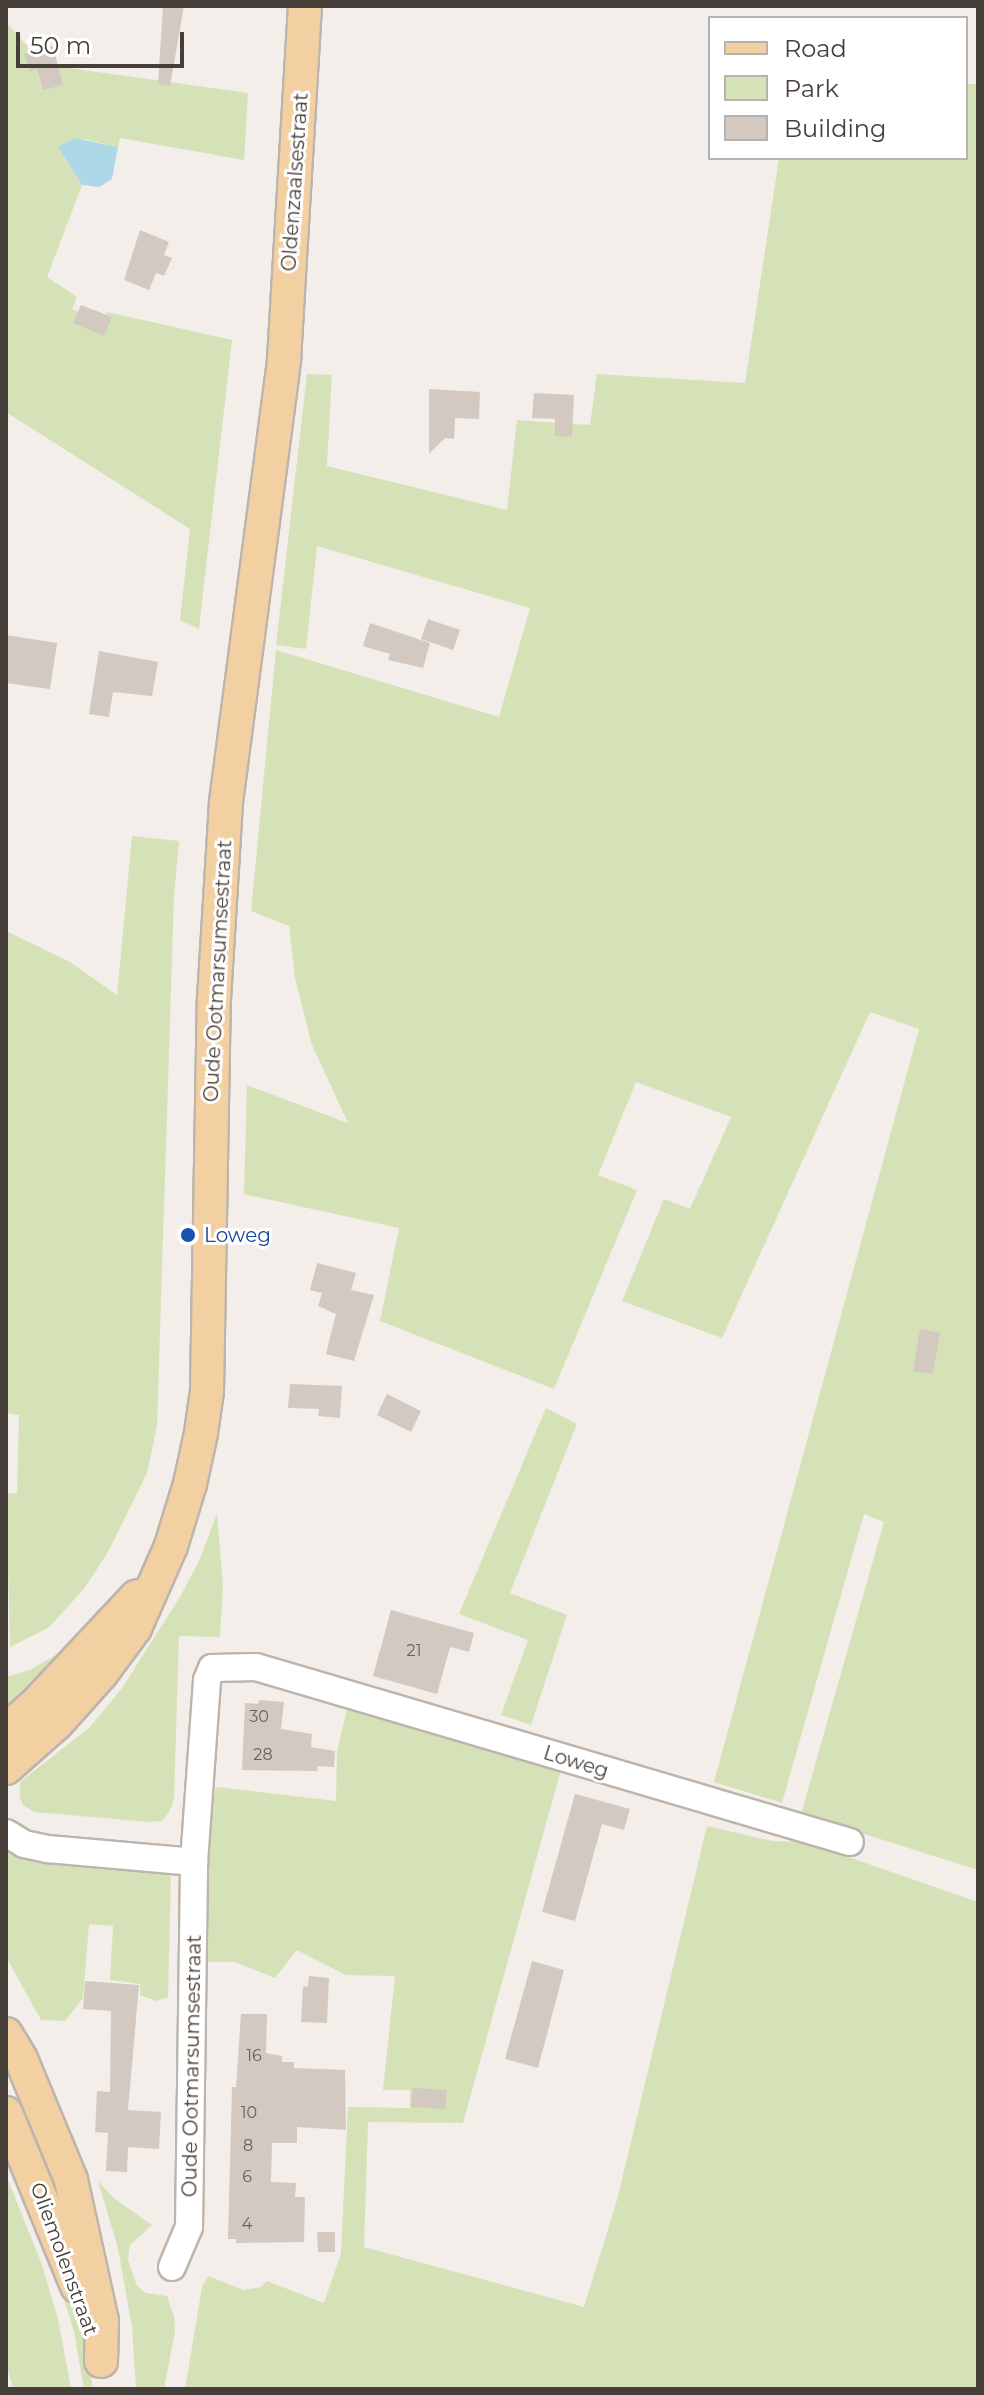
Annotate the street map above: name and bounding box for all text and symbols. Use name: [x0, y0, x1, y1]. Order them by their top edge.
scale bar: [20, 16, 188, 66]
legend: [708, 16, 968, 160]
text: 50 m: [30, 31, 91, 60]
text: Road: [784, 34, 847, 63]
text: Park: [784, 74, 839, 103]
street label: Oldenzaalsestraat: [277, 92, 313, 272]
text: Building: [784, 114, 887, 143]
street label: Oude Ootmarsumsestraat: [199, 839, 237, 1103]
place label: Loweg: [204, 1223, 271, 1247]
marker: Loweg: [179, 1226, 197, 1244]
house number: 21: [407, 1641, 421, 1661]
house number: 30: [249, 1707, 269, 1727]
street label: Loweg: [540, 1741, 612, 1783]
house number: 28: [253, 1745, 273, 1765]
street label: Oude Ootmarsumsestraat: [178, 1935, 206, 2197]
house number: 16: [246, 2046, 262, 2066]
house number: 10: [241, 2103, 257, 2123]
house number: 8: [243, 2136, 253, 2156]
house number: 6: [242, 2167, 252, 2187]
street label: Oliemolenstraat: [25, 2179, 103, 2339]
house number: 4: [242, 2214, 252, 2234]

